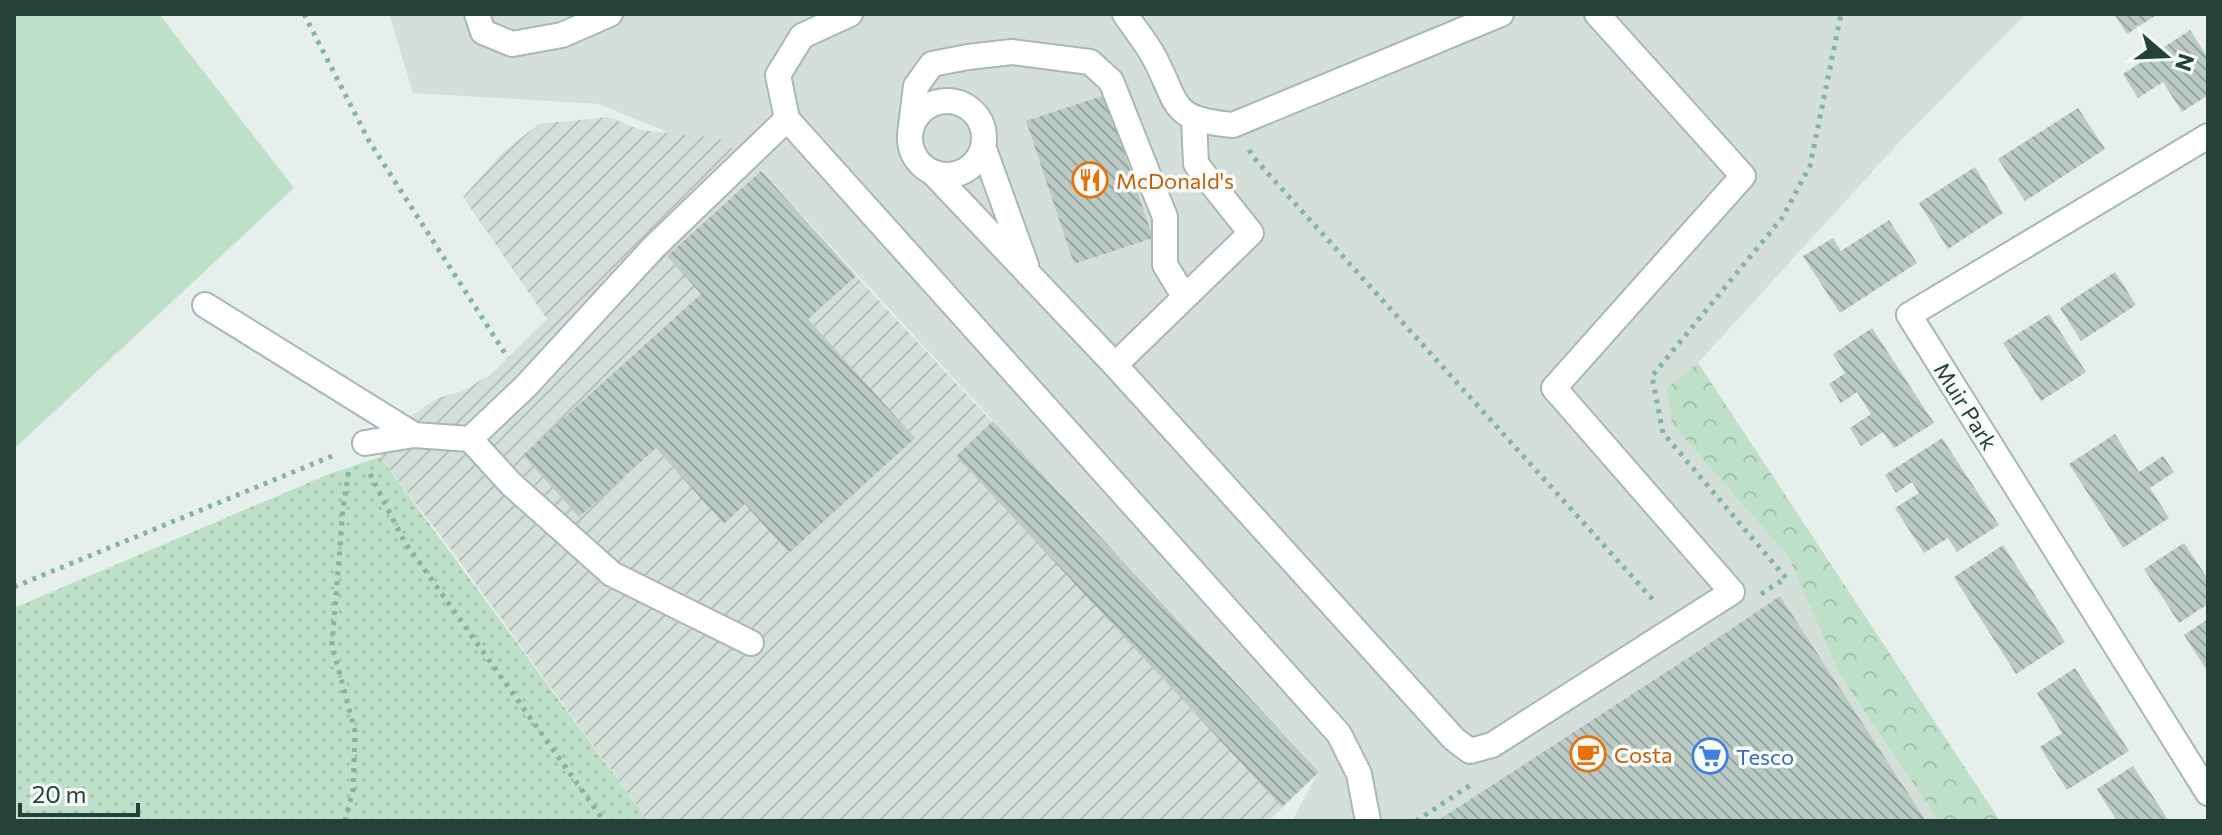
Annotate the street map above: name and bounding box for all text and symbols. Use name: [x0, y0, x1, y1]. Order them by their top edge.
north arrow: [2126, 16, 2206, 96]
text: N: [2170, 50, 2201, 75]
restaurant icon: McDonald's: [1071, 161, 1109, 199]
place label: McDonald's: [1116, 167, 1234, 194]
street label: Muir Park: [1929, 357, 2003, 455]
cafe icon: Costa: [1569, 735, 1607, 773]
supermarket icon: Tesco: [1691, 737, 1729, 775]
place label: Costa: [1614, 741, 1672, 768]
place label: Tesco: [1736, 743, 1794, 770]
scale bar: [20, 767, 138, 817]
text: 20 m: [32, 779, 86, 808]

